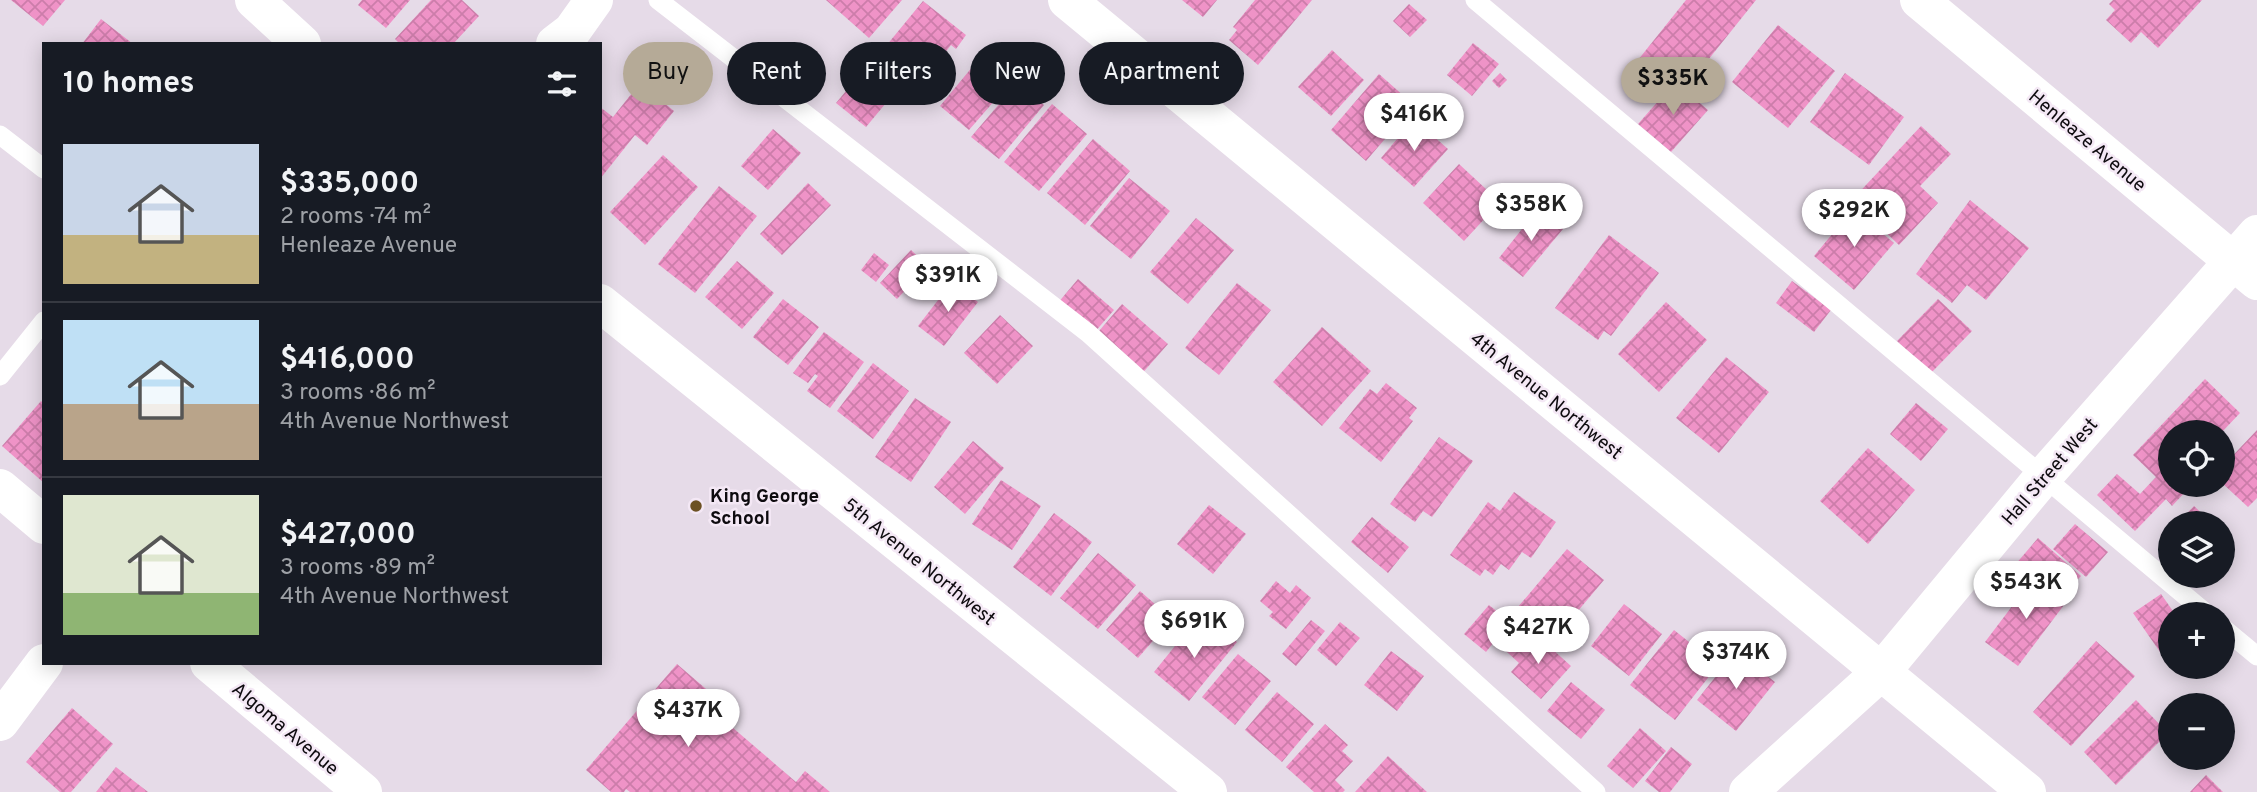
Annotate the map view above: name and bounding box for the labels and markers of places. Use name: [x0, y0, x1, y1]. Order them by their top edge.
pin: $335K: [1624, 58, 1722, 117]
pin: $416K: [1365, 94, 1463, 153]
pin: $358K: [1482, 184, 1580, 243]
pin: $292K: [1805, 190, 1903, 249]
pin: $391K: [899, 254, 997, 314]
place label: King George School: [710, 485, 819, 531]
marker: King George School: [688, 498, 704, 514]
pin: $543K: [1977, 562, 2075, 621]
pin: $691K: [1145, 600, 1243, 660]
pin: $427K: [1489, 606, 1587, 666]
pin: $374K: [1687, 632, 1785, 691]
pin: $437K: [639, 690, 737, 749]

